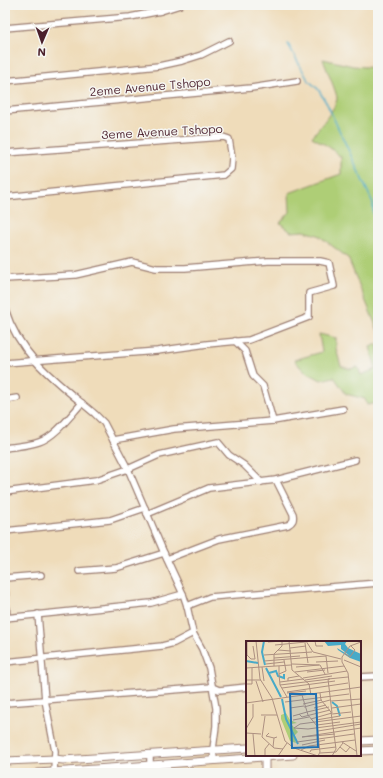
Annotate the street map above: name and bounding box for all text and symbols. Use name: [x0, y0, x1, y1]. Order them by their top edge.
north arrow: [22, 22, 62, 62]
text: N: [37, 45, 46, 60]
street label: 2eme Avenue Tshopo: [89, 73, 211, 99]
street label: 3eme Avenue Tshopo: [101, 120, 223, 142]
inset map: [246, 641, 361, 756]

